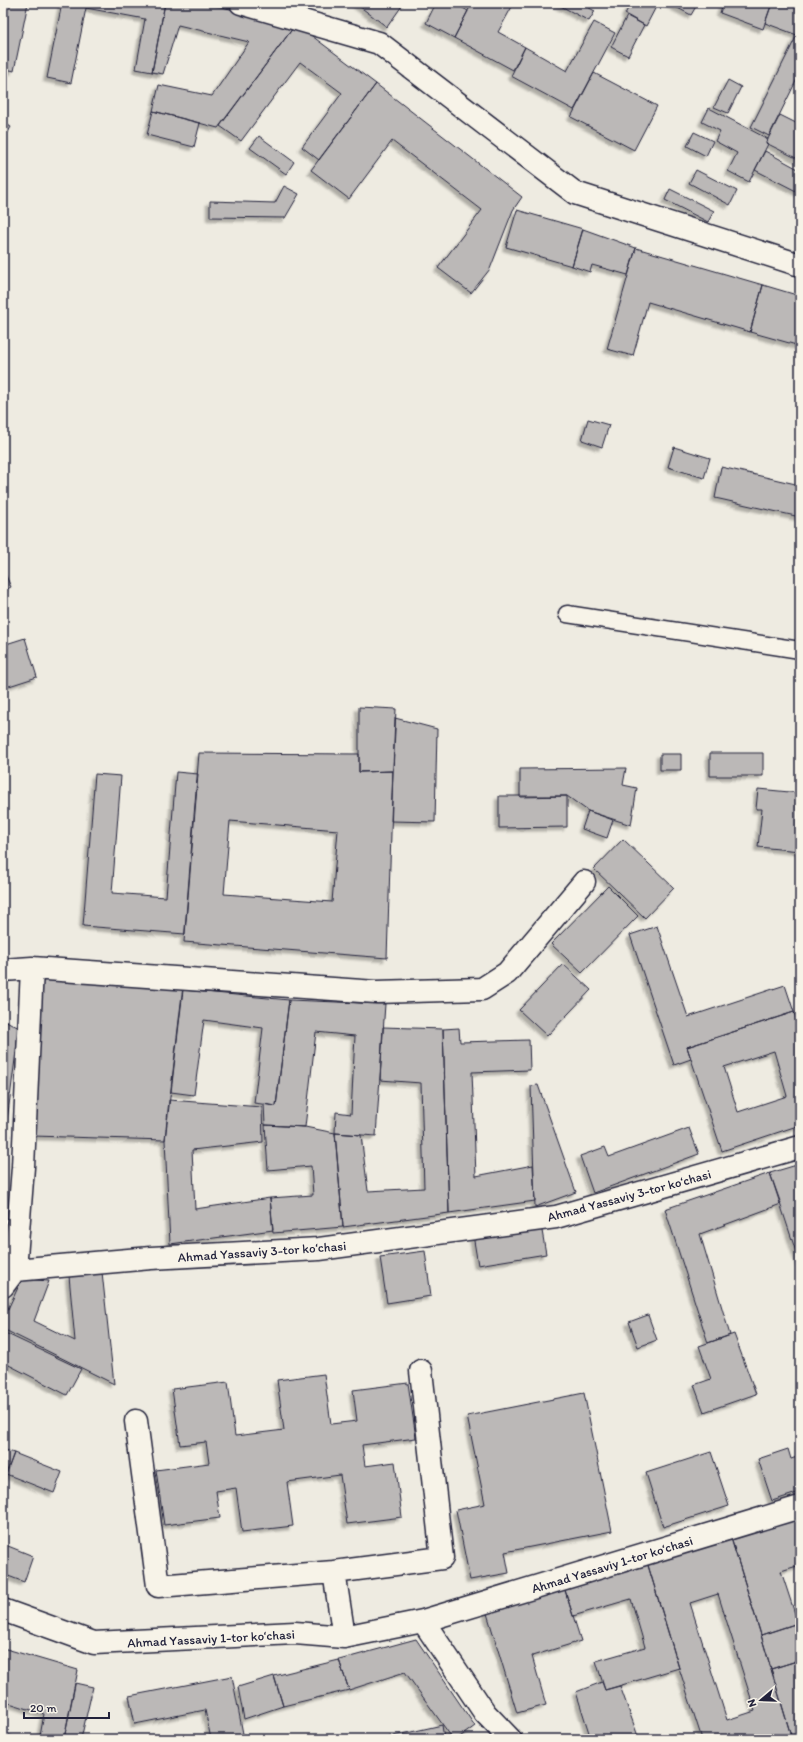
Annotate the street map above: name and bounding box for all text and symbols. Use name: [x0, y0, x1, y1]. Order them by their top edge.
street label: Ahmad Yassaviy 3-tor koʻchasi: [546, 1166, 713, 1225]
street label: Ahmad Yassaviy 3-tor koʻchasi: [177, 1238, 347, 1265]
street label: Ahmad Yassaviy 1-tor koʻchasi: [530, 1533, 695, 1596]
street label: Ahmad Yassaviy 1-tor koʻchasi: [127, 1627, 295, 1650]
north arrow: [741, 1680, 781, 1720]
scale bar: [24, 1694, 109, 1720]
text: N: [745, 1697, 759, 1709]
text: 20 m: [30, 1701, 57, 1715]

